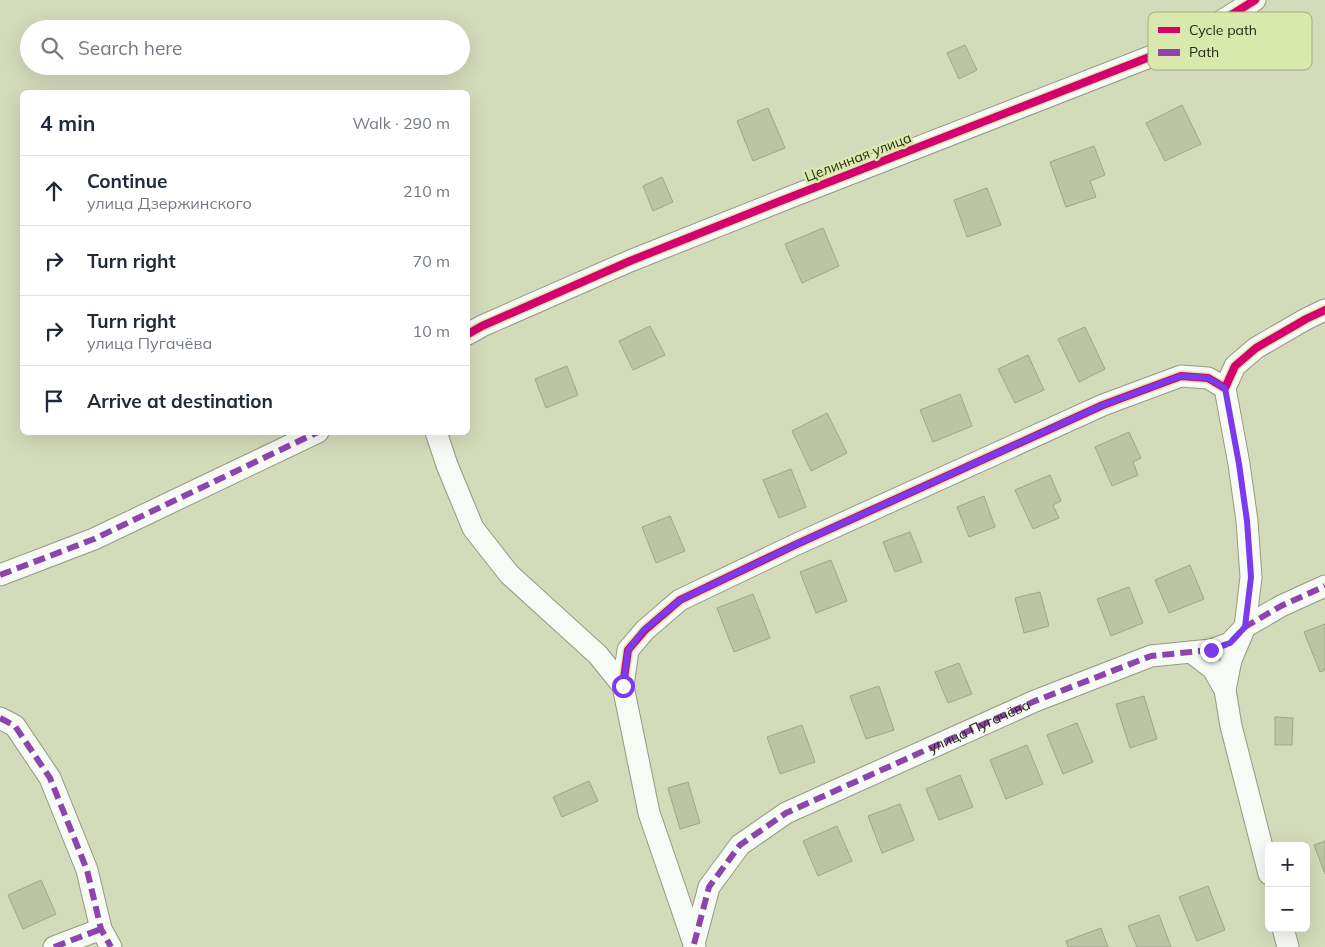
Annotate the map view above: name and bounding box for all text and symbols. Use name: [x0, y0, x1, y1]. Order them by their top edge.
legend: [1148, 12, 1312, 70]
search box: [20, 20, 470, 75]
text: Cycle path: [1189, 21, 1257, 39]
icon: search: [38, 34, 66, 62]
text: Search here: [78, 36, 182, 60]
text: Path: [1189, 43, 1219, 61]
text: 4 min: [40, 110, 95, 136]
text: Walk · 290 m: [352, 113, 450, 133]
street label: Целинная улица: [802, 128, 914, 186]
text: Continue: [87, 169, 167, 193]
icon: ahead: [40, 177, 68, 205]
text: 210 m: [403, 181, 450, 201]
text: улица Дзержинского: [87, 193, 252, 213]
icon: right: [40, 247, 68, 275]
text: Turn right: [87, 249, 176, 273]
text: 70 m: [413, 251, 450, 271]
text: Turn right: [87, 309, 176, 333]
icon: right: [40, 317, 68, 345]
text: 10 m: [413, 321, 450, 341]
text: улица Пугачёва: [87, 333, 212, 353]
icon: arrive: [40, 387, 68, 415]
text: Arrive at destination: [87, 389, 273, 413]
route end: [1200, 639, 1223, 662]
route start: [612, 675, 635, 698]
street label: улица Пугачёва: [926, 695, 1033, 757]
map controls: [1265, 842, 1310, 932]
button: +: [1265, 842, 1310, 887]
button: −: [1265, 887, 1310, 932]

